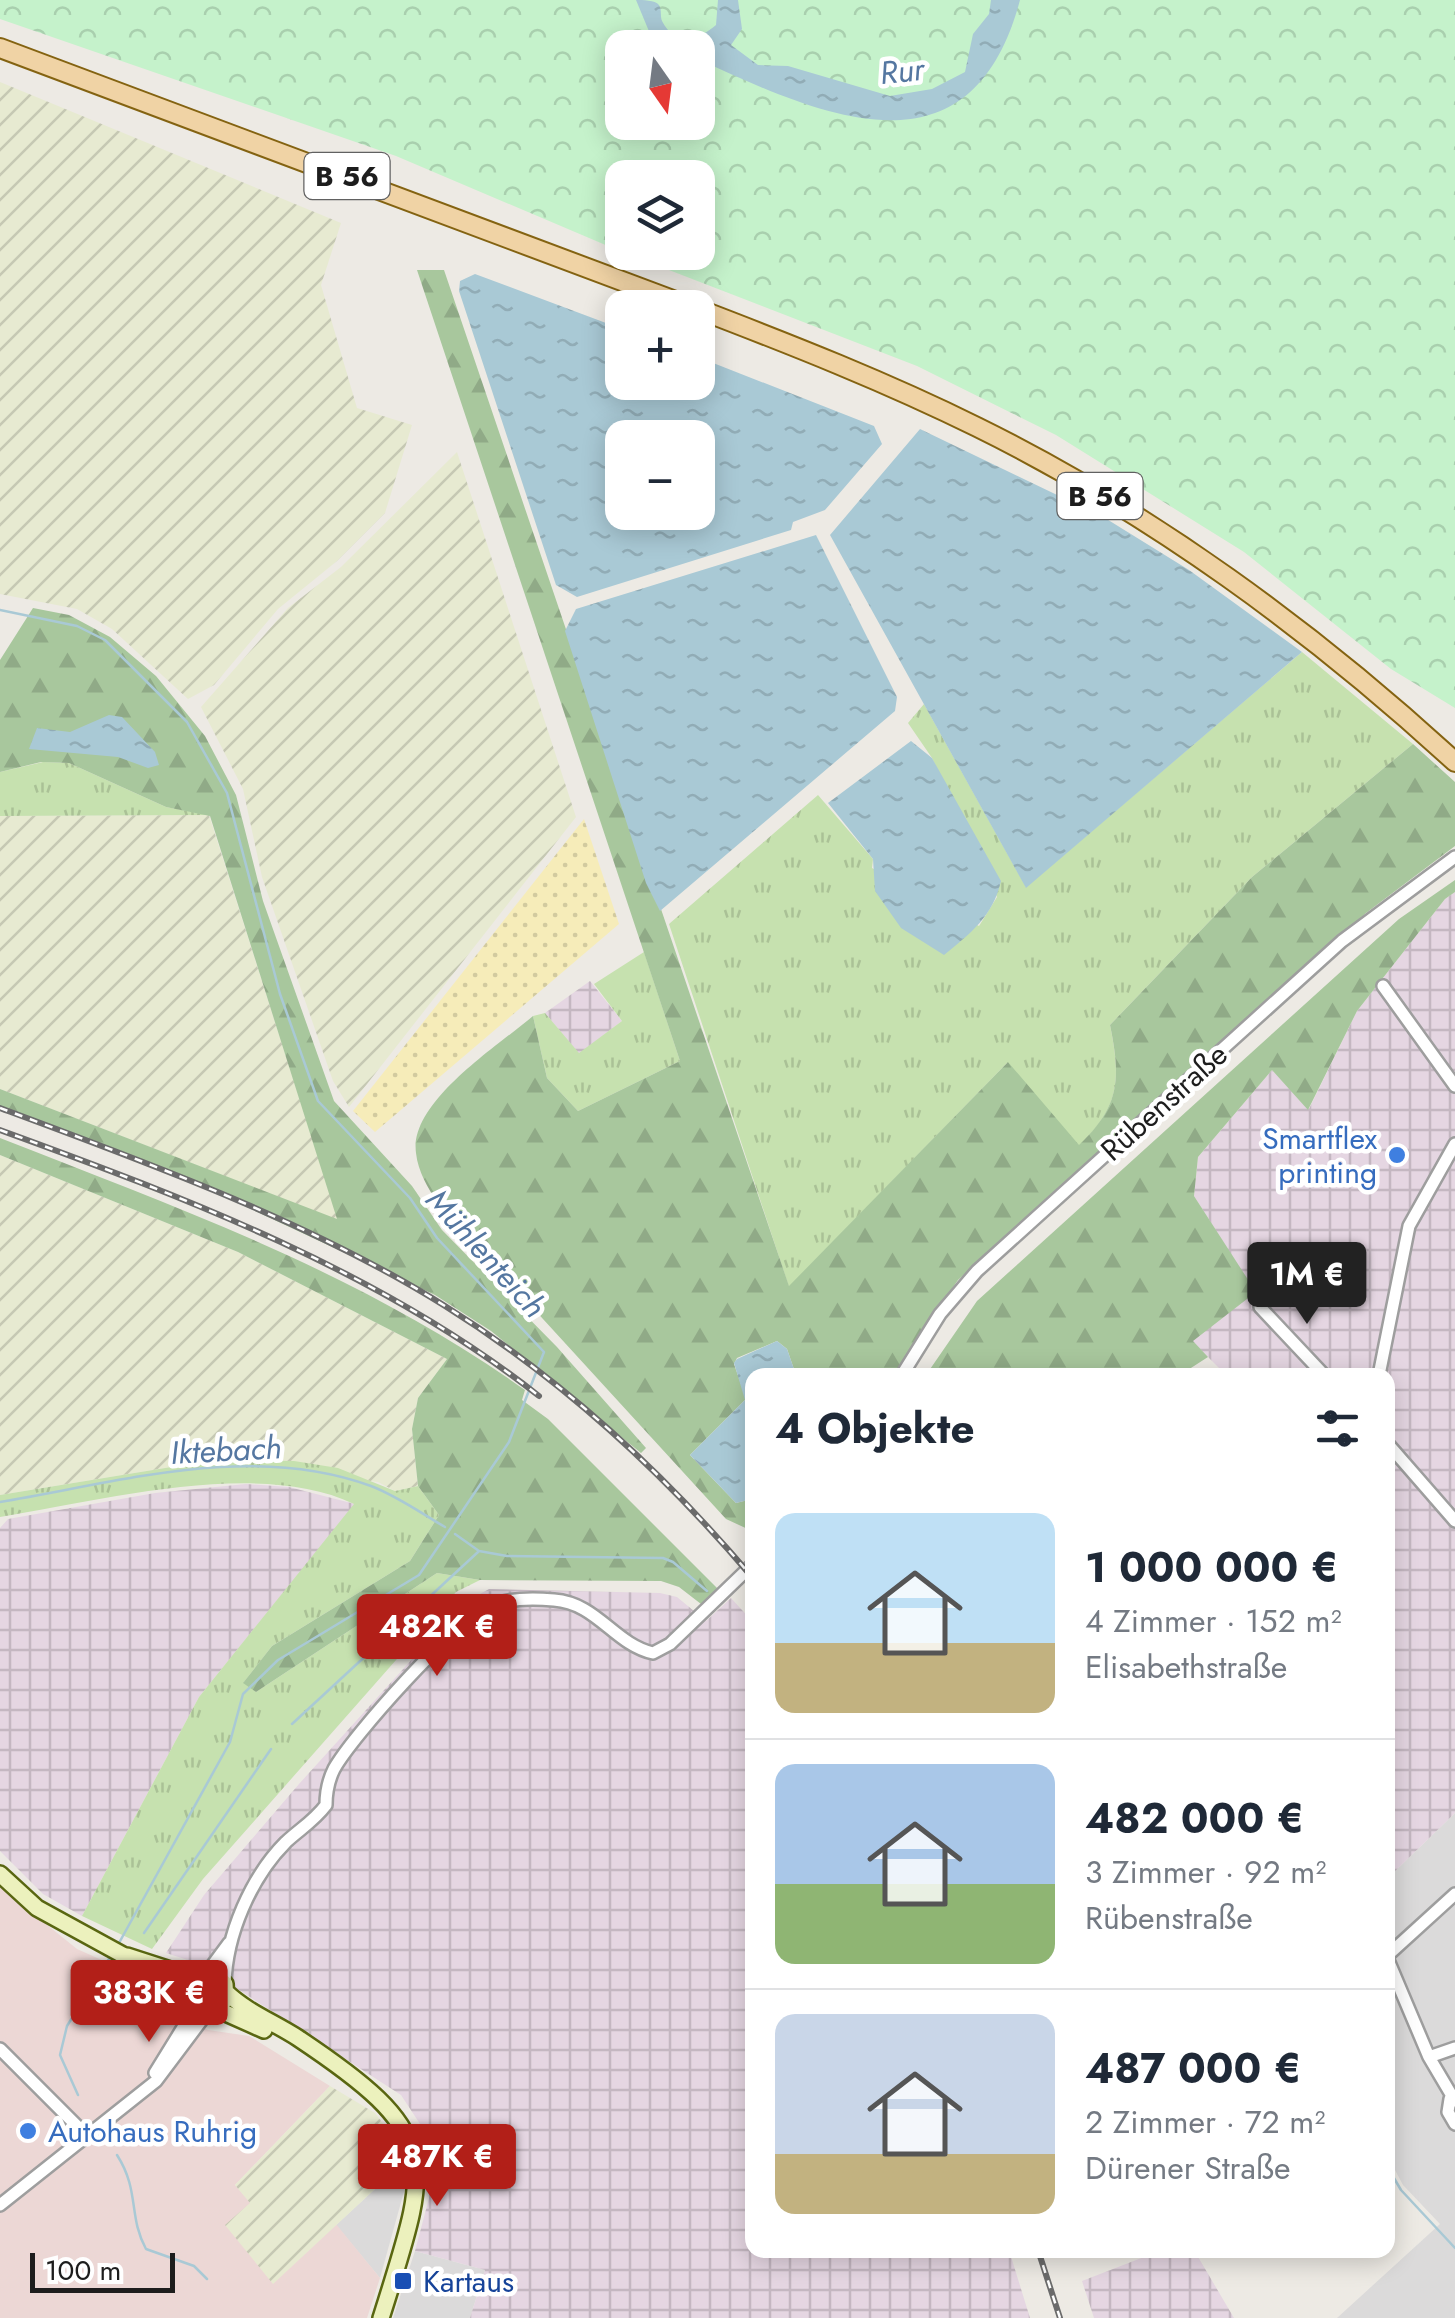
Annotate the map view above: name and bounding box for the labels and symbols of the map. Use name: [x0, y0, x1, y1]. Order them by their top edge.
north arrow: [605, 30, 715, 140]
water label: Rur: [878, 46, 929, 96]
road number: B 56: [304, 153, 390, 199]
road number: B 56: [1058, 473, 1142, 519]
street label: Rübenstraße: [1091, 1033, 1237, 1171]
place label: Smartflex printing: [1262, 1117, 1377, 1194]
marker: Smartflex printing: [1386, 1144, 1408, 1166]
water label: Mühlenteich: [415, 1178, 557, 1328]
pin: 1M €: [1248, 1242, 1366, 1327]
water label: Iktebach: [169, 1424, 283, 1476]
pin: 482K €: [356, 1594, 518, 1679]
pin: 383K €: [68, 1960, 230, 2045]
place label: Autohaus Ruhrig: [48, 2110, 257, 2153]
marker: Autohaus Ruhrig: [17, 2120, 39, 2142]
pin: 487K €: [356, 2124, 518, 2209]
scale bar: [30, 2248, 175, 2292]
place label: Kartaus: [423, 2260, 514, 2303]
marker: Kartaus: [392, 2270, 414, 2292]

